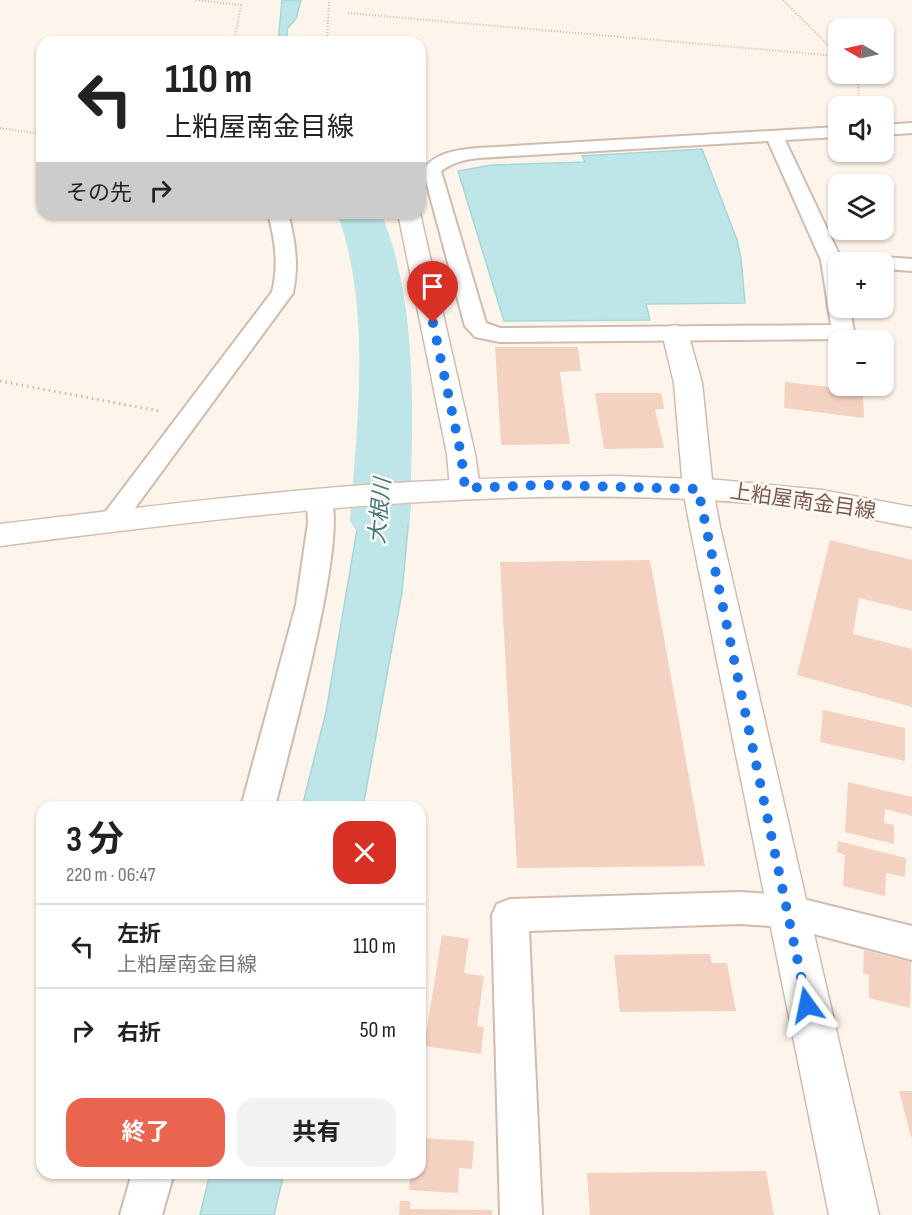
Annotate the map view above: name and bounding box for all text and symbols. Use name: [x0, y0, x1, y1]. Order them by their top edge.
north arrow: [828, 18, 894, 84]
map controls: [828, 18, 894, 396]
text: 110 m: [165, 54, 252, 105]
icon: left: [66, 60, 144, 138]
button: sound: [828, 96, 894, 162]
text: 上粕屋南金目線: [165, 112, 354, 144]
icon: right: [144, 174, 177, 207]
button: layers: [828, 174, 894, 240]
text: その先: [66, 180, 132, 207]
button: +: [828, 252, 894, 318]
pin: [407, 261, 458, 323]
icon: arrive: [416, 270, 449, 303]
button: −: [828, 330, 894, 396]
water label: 大根川: [364, 475, 397, 545]
street label: 上粕屋南金目線: [728, 479, 877, 524]
text: 3 分: [66, 819, 124, 862]
button: close: [333, 821, 396, 884]
text: 220 m · 06:47: [66, 863, 155, 887]
text: 左折: [117, 921, 161, 948]
icon: left: [66, 930, 99, 963]
text: 110 m: [353, 933, 396, 960]
text: 上粕屋南金目線: [117, 953, 257, 977]
position arrow: [775, 973, 839, 1037]
icon: right: [66, 1014, 99, 1047]
text: 50 m: [360, 1017, 396, 1044]
text: 右折: [117, 1020, 161, 1047]
button: 終了: [66, 1098, 225, 1167]
button: 共有: [237, 1098, 396, 1167]

